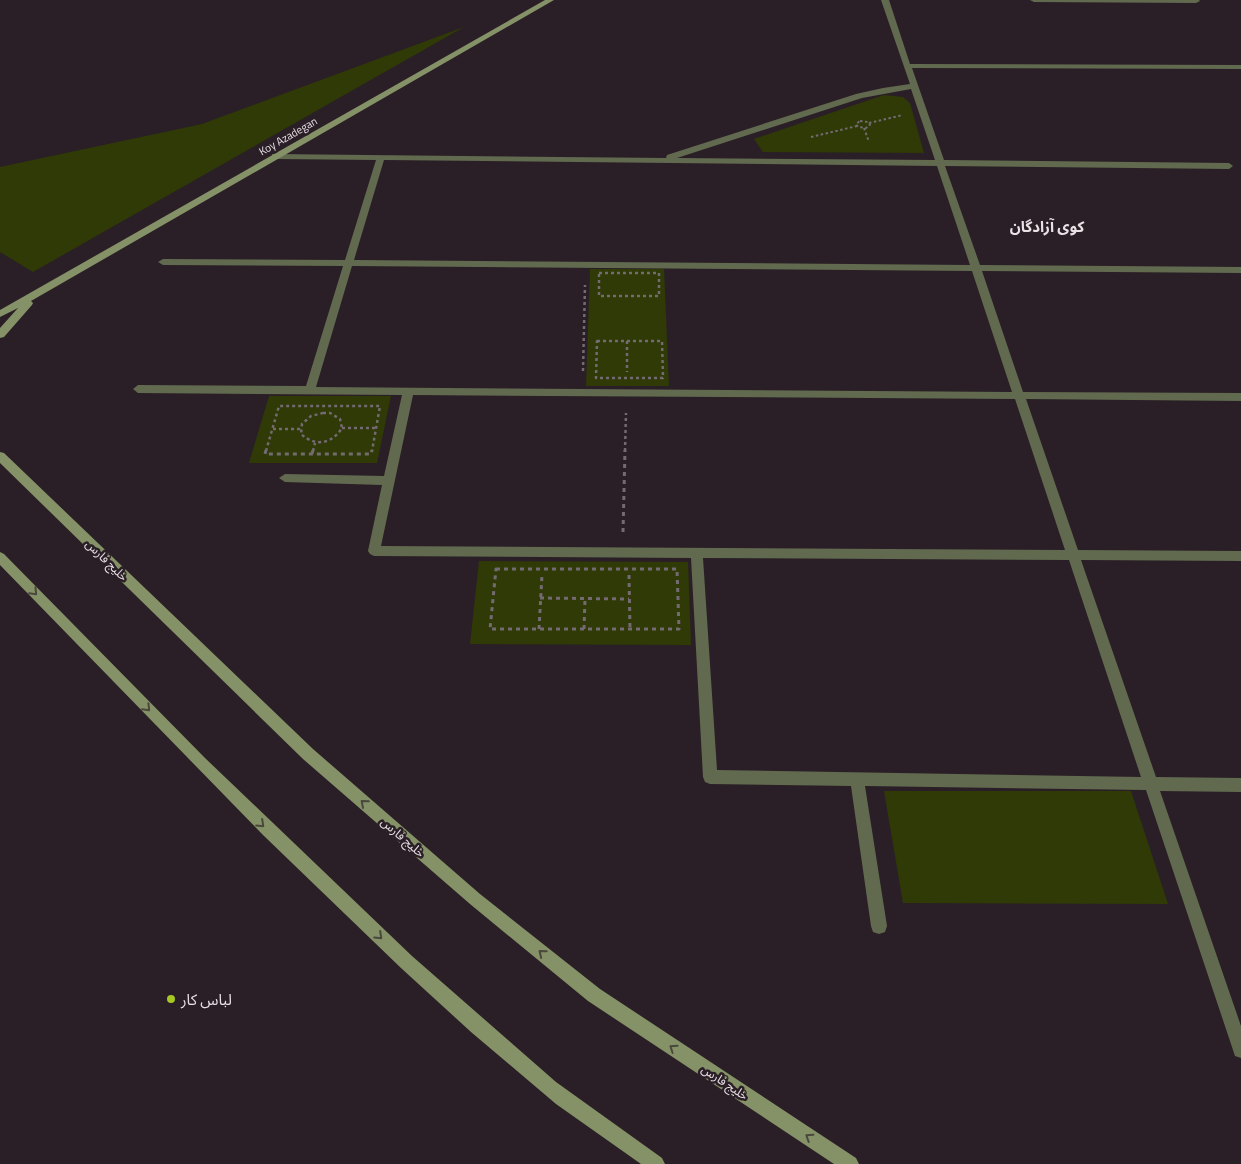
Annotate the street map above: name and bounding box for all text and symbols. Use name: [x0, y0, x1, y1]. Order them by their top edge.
street label: Koy Azadegan: [256, 113, 320, 159]
district label: کوی آزادگان: [1010, 215, 1085, 238]
street label: خلیج فارس: [81, 535, 133, 585]
one-way arrow: [28, 586, 37, 595]
one-way arrow: [141, 703, 150, 712]
one-way arrow: [361, 800, 370, 808]
street label: خلیج فارس: [377, 812, 429, 862]
one-way arrow: [256, 818, 265, 827]
one-way arrow: [374, 930, 383, 939]
one-way arrow: [538, 949, 547, 958]
place label: لباس کار: [180, 988, 232, 1011]
marker: لباس کار: [165, 993, 177, 1005]
one-way arrow: [670, 1045, 679, 1054]
street label: خلیج فارس: [698, 1059, 752, 1105]
one-way arrow: [805, 1134, 814, 1144]

